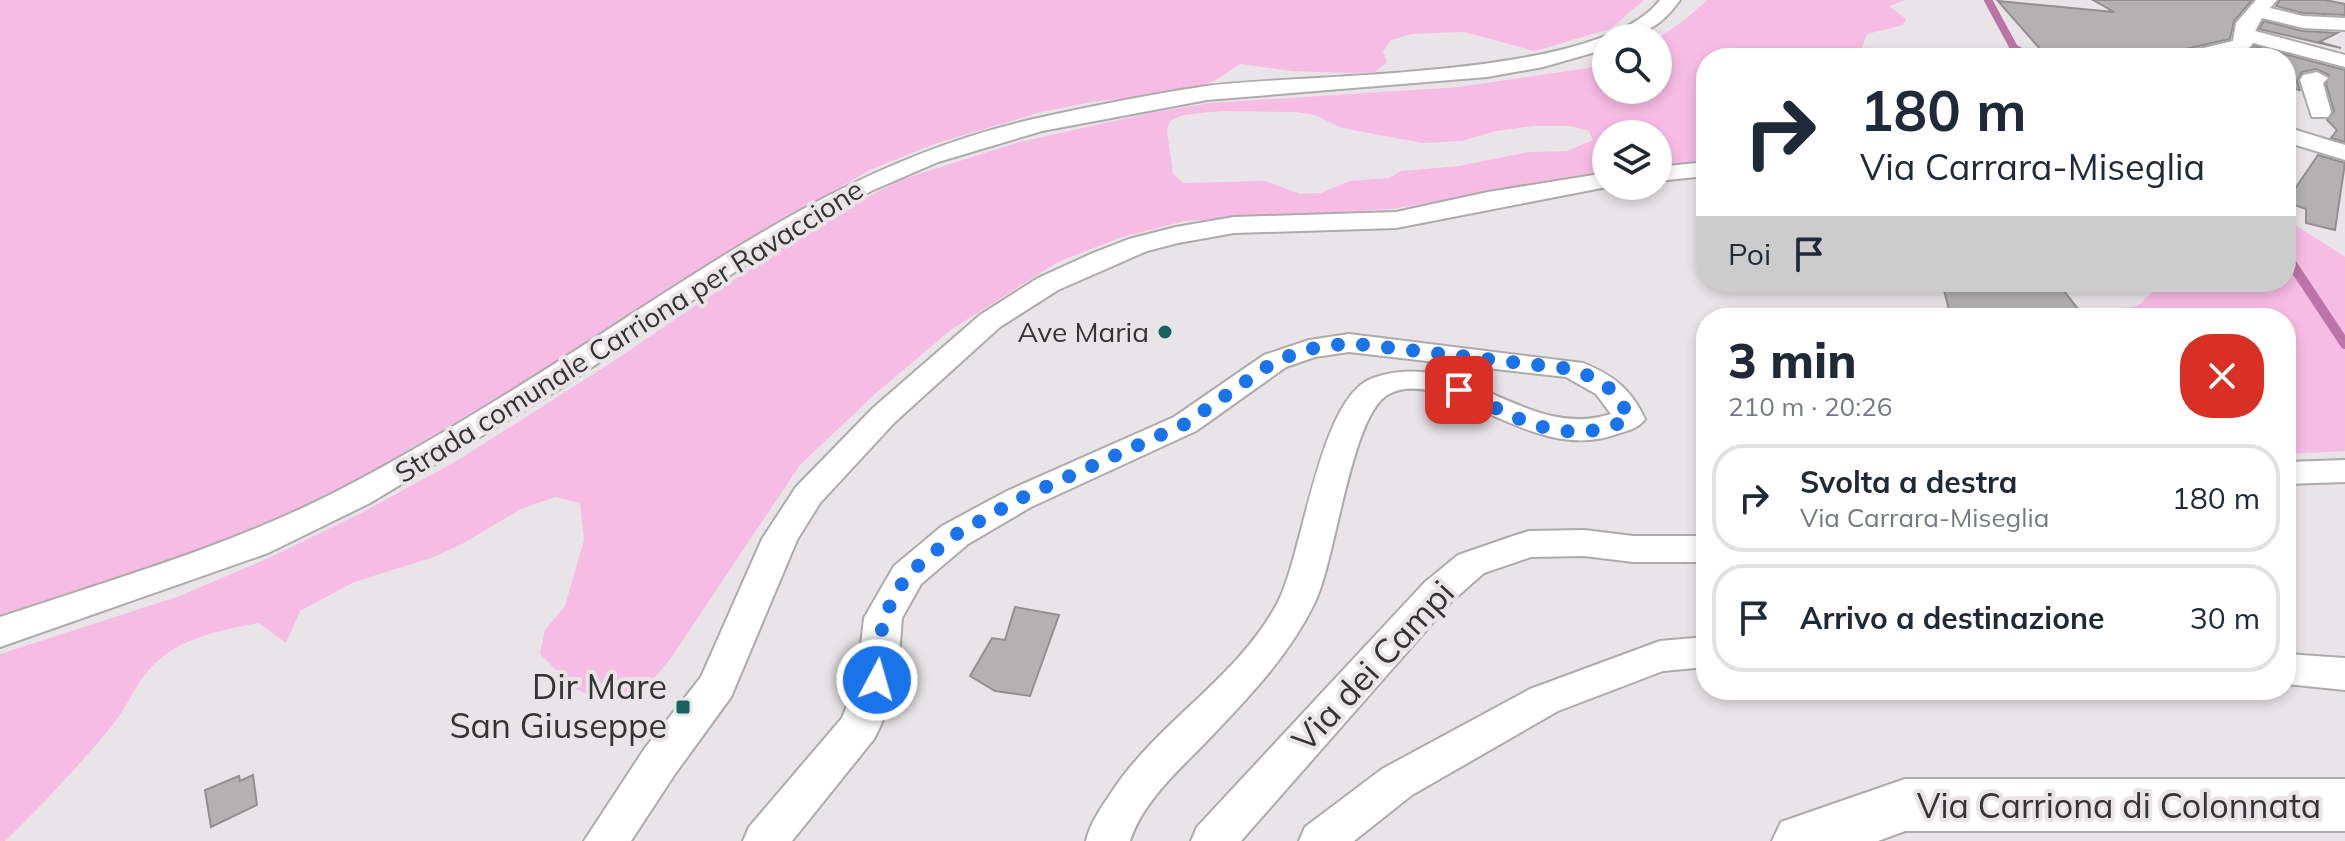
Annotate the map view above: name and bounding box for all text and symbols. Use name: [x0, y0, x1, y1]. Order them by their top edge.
map controls: [1592, 24, 1672, 200]
button: search: [1592, 24, 1672, 104]
text: 180 m: [1860, 75, 2027, 145]
icon: right: [1728, 80, 1832, 184]
button: layers: [1592, 120, 1672, 200]
text: Via Carrara-Miseglia: [1860, 144, 2205, 189]
street label: Strada comunale Carriona per Ravaccione: [388, 171, 869, 490]
icon: arrive: [1787, 232, 1831, 276]
text: Poi: [1728, 235, 1771, 273]
place label: Ave Maria: [1018, 314, 1149, 349]
marker: Ave Maria: [1156, 323, 1174, 341]
text: 3 min: [1728, 330, 1857, 390]
button: close: [2180, 334, 2264, 418]
pin: [1425, 356, 1493, 424]
icon: arrive: [1437, 368, 1481, 412]
text: 210 m · 20:26: [1728, 390, 1892, 423]
text: Svolta a destra: [1800, 463, 2017, 501]
icon: right: [1732, 476, 1776, 520]
text: 180 m: [2172, 479, 2260, 517]
text: Via Carrara-Miseglia: [1800, 501, 2049, 534]
street label: Via dei Campi: [1282, 571, 1463, 760]
icon: arrive: [1732, 596, 1776, 640]
text: Arrivo a destinazione: [1800, 599, 2104, 637]
text: 30 m: [2190, 599, 2260, 637]
position arrow: [835, 638, 919, 722]
place label: Dir Mare San Giuseppe: [449, 665, 667, 747]
marker: Dir Mare San Giuseppe: [674, 698, 692, 716]
street label: Via Carriona di Colonnata: [1917, 784, 2321, 827]

